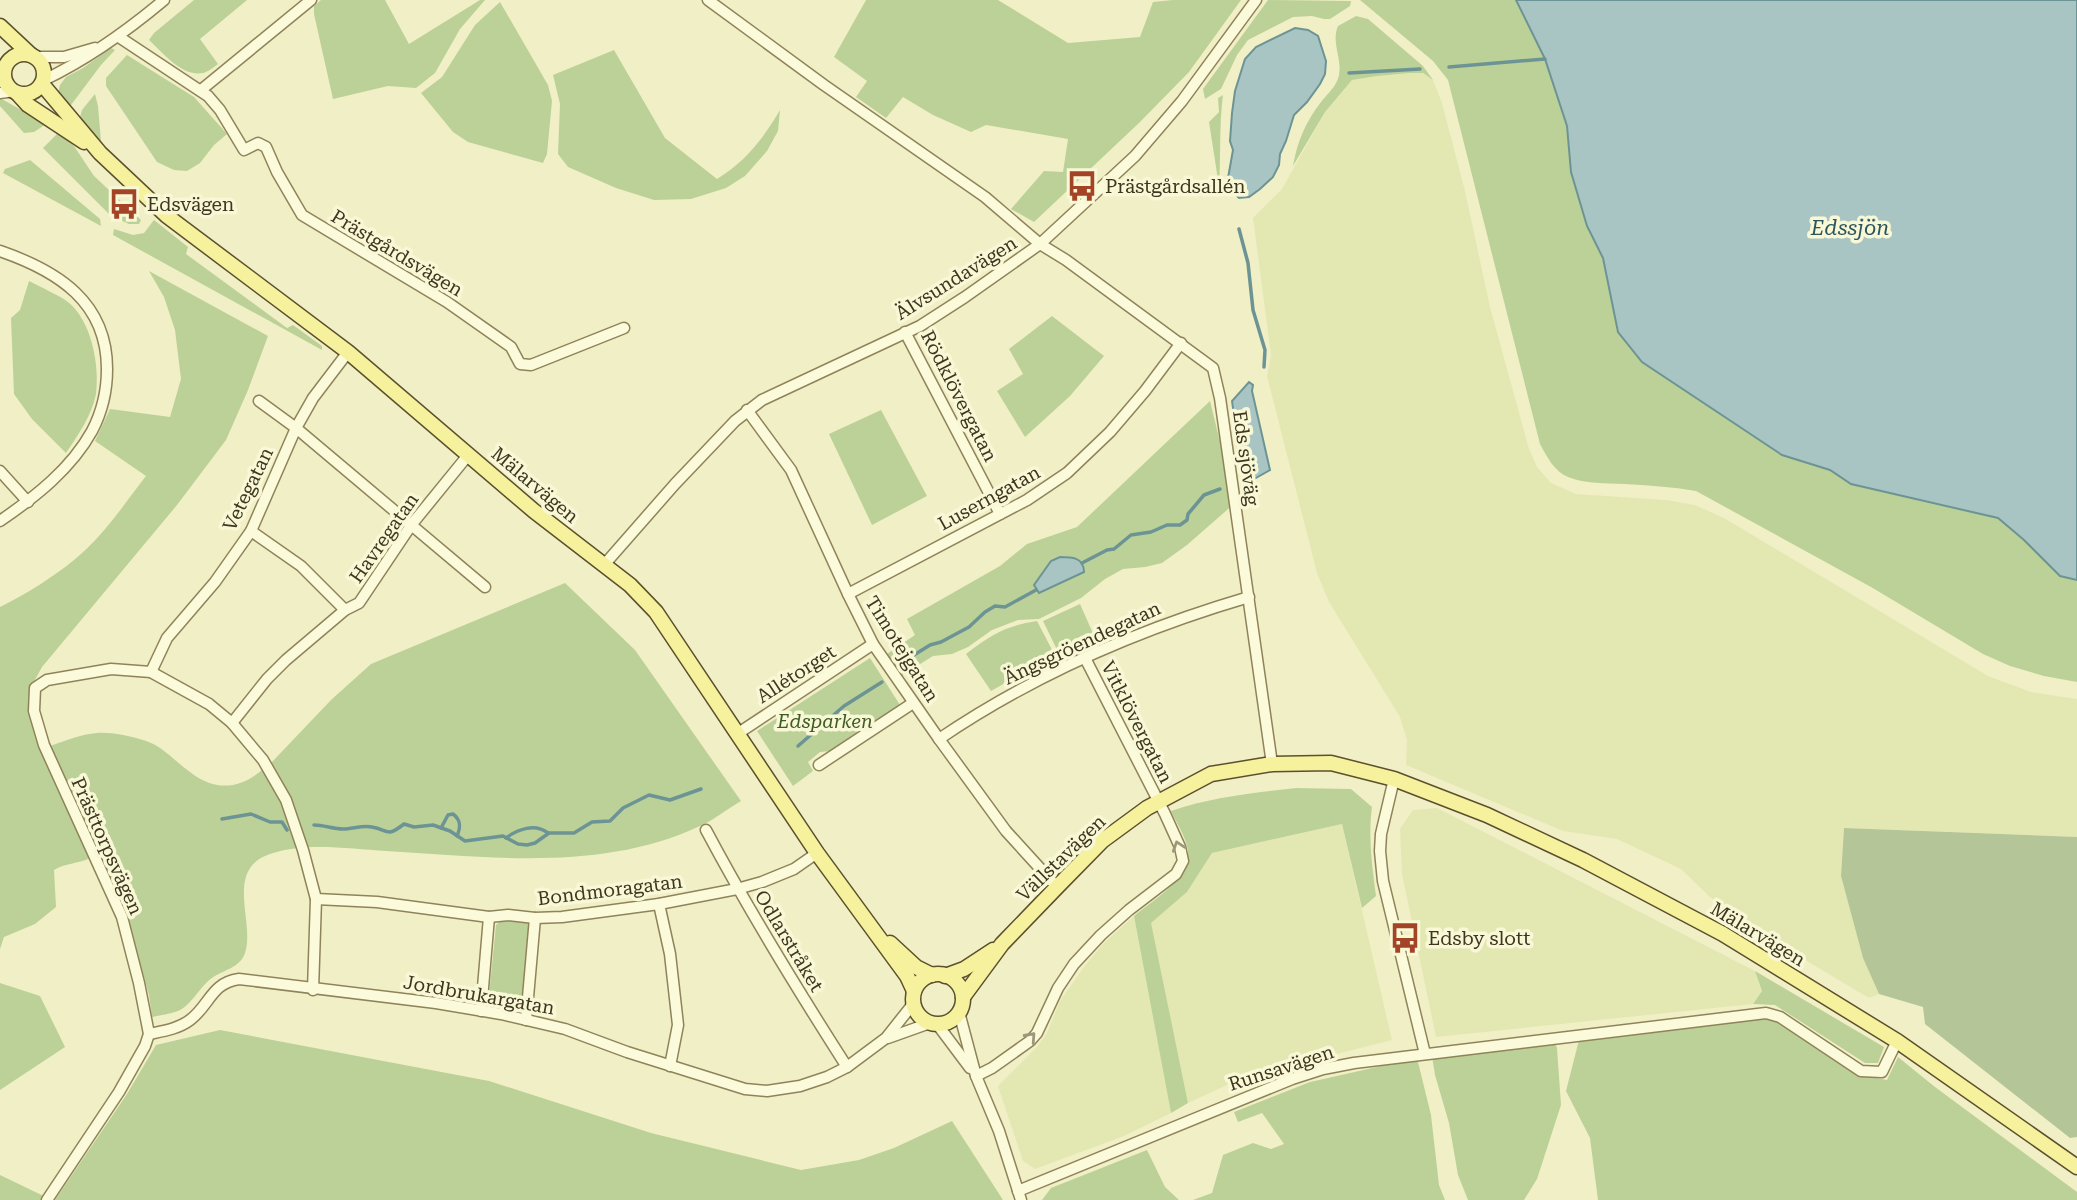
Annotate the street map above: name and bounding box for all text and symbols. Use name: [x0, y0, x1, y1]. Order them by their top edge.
bus stop icon: Prästgårdsallén: [1065, 169, 1099, 203]
place label: Prästgårdsallén: [1105, 175, 1245, 198]
bus stop icon: Edsvägen: [107, 187, 141, 221]
place label: Edsvägen: [147, 193, 234, 216]
street label: Prästgårdsvägen: [327, 205, 467, 301]
water label: Edssjön: [1810, 216, 1889, 240]
street label: Älvsundavägen: [891, 231, 1021, 325]
street label: Rödklövergatan: [916, 327, 1002, 465]
street label: Eds sjöväg: [1228, 409, 1264, 507]
street label: Mälarvägen: [487, 442, 583, 528]
street label: Vetegatan: [218, 443, 278, 535]
street label: Luserngatan: [934, 461, 1044, 535]
street label: Havregatan: [345, 489, 423, 587]
street label: Timotejgatan: [860, 592, 944, 706]
street label: Ängsgröendegatan: [1000, 597, 1164, 689]
street label: Allétorget: [752, 640, 840, 708]
street label: Vitklövergatan: [1096, 657, 1178, 787]
park label: Edsparken: [776, 710, 873, 733]
street label: Prästtorpsvägen: [66, 774, 148, 918]
street label: Vällstavägen: [1012, 810, 1110, 906]
one-way arrow: [1172, 841, 1186, 853]
street label: Bondmoragatan: [536, 870, 684, 910]
street label: Odlarstråket: [750, 886, 828, 996]
street label: Mälarvägen: [1706, 897, 1810, 971]
bus stop icon: Edsby slott: [1388, 921, 1422, 955]
place label: Edsby slott: [1428, 927, 1530, 950]
street label: Jordbrukargatan: [402, 970, 556, 1020]
one-way arrow: [1023, 1032, 1035, 1045]
street label: Runsavägen: [1225, 1040, 1337, 1096]

